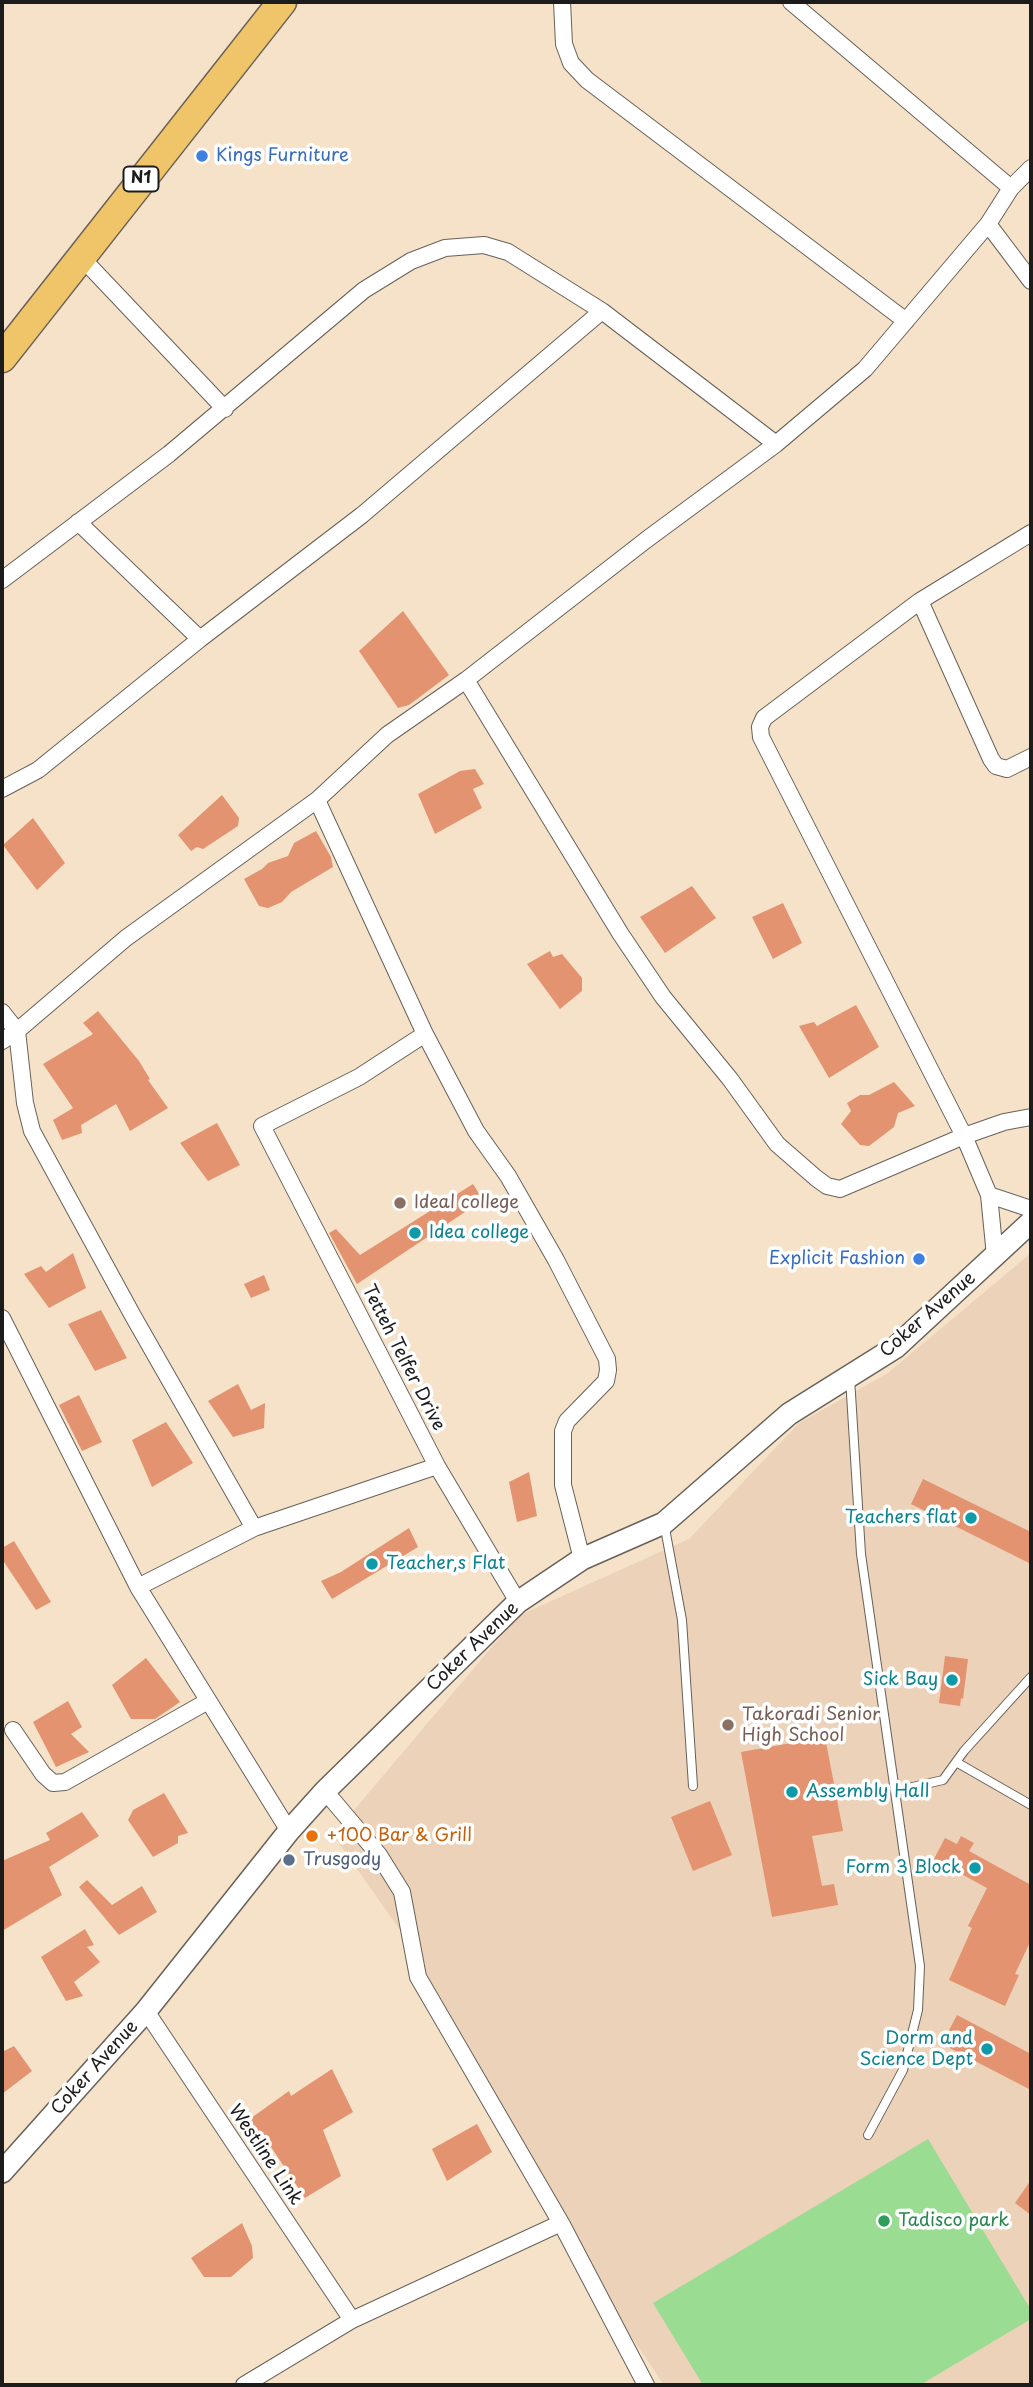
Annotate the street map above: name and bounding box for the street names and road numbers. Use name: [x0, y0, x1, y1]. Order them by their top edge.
road number: N1: [124, 167, 158, 192]
street label: Coker Avenue: [876, 1268, 980, 1362]
street label: Tetteh Telfer Drive: [357, 1281, 449, 1435]
street label: Coker Avenue: [423, 1598, 523, 1696]
street label: Coker Avenue: [47, 2016, 143, 2120]
street label: Westline Link: [224, 2101, 306, 2209]

